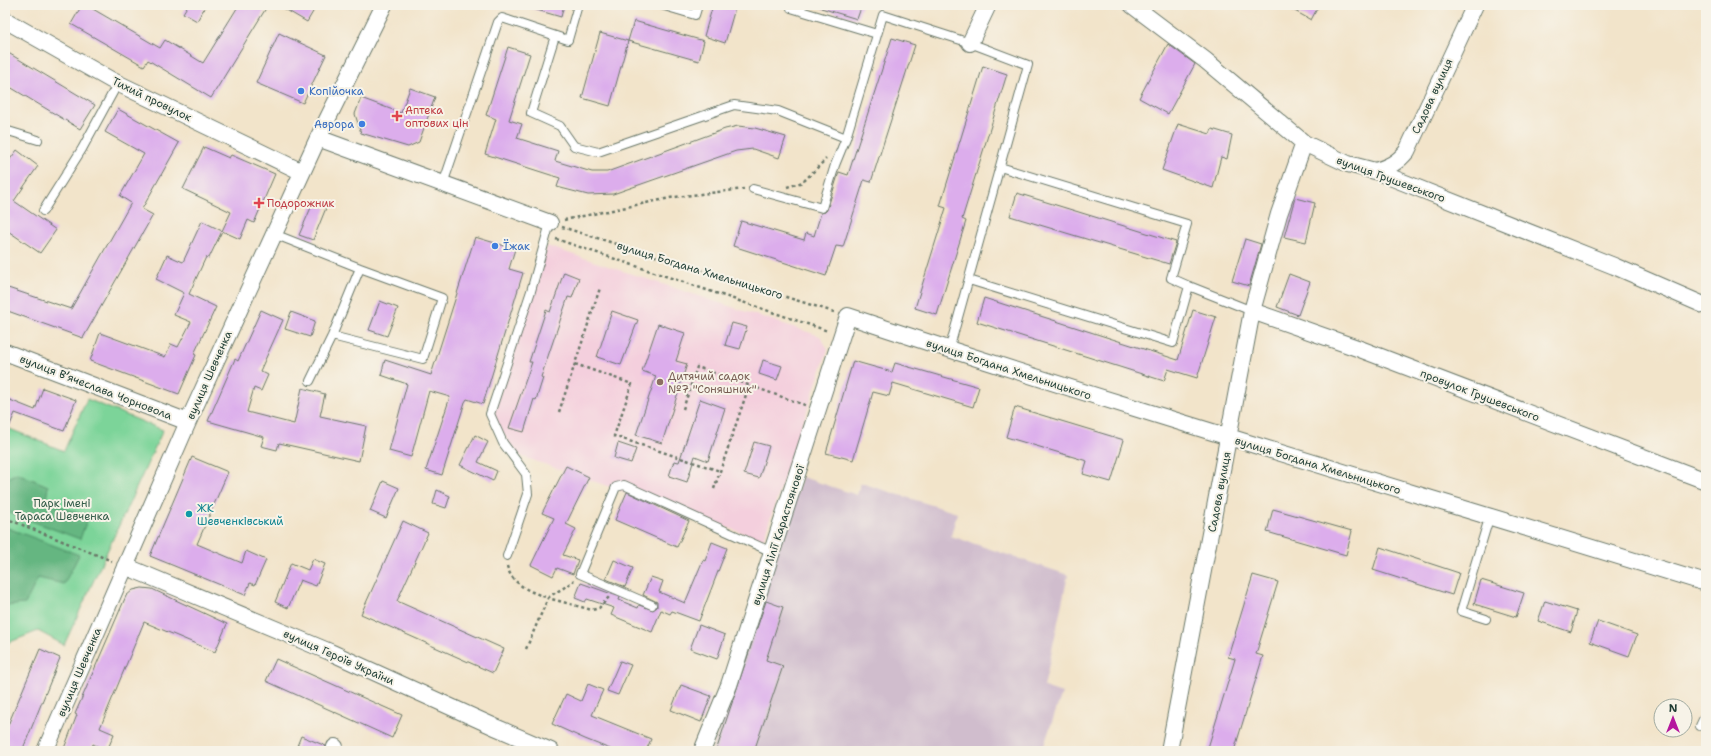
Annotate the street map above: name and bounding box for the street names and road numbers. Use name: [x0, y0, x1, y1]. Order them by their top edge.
street label: Садова вулиця: [1408, 56, 1457, 136]
street label: Тихий провулок: [110, 74, 194, 125]
street label: вулиця Грушевського: [1334, 153, 1448, 206]
street label: вулиця Богдана Хмельницького: [615, 238, 785, 303]
street label: вулиця Шевченка: [183, 328, 236, 422]
street label: вулиця Богдана Хмельницького: [924, 336, 1094, 403]
street label: вулиця Вʼячеслава Чорновола: [18, 351, 174, 424]
street label: провулок Грушевського: [1418, 366, 1542, 425]
street label: вулиця Богдана Хмельницького: [1233, 433, 1403, 498]
street label: Садова вулиця: [1204, 451, 1235, 534]
street label: вулиця Лілії Карастоянової: [749, 462, 809, 607]
street label: вулиця Шевченка: [54, 625, 105, 719]
street label: вулиця Героїв України: [281, 626, 397, 689]

